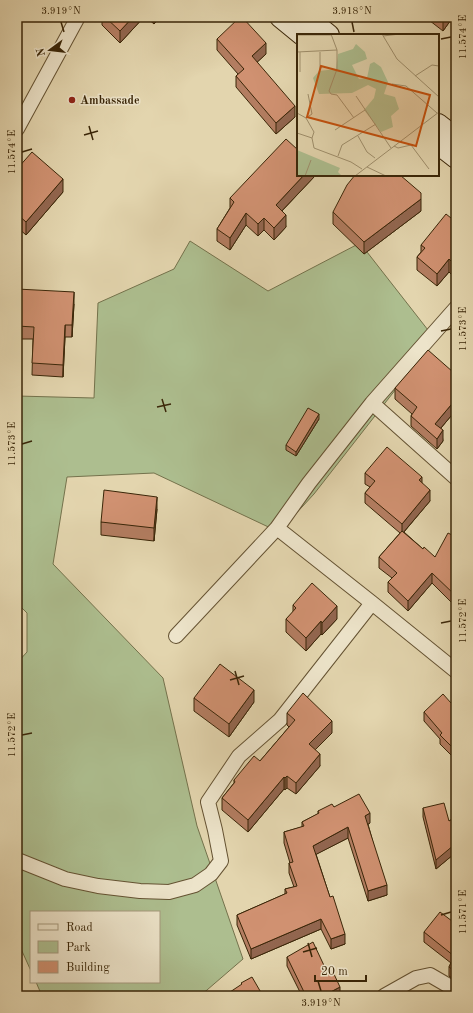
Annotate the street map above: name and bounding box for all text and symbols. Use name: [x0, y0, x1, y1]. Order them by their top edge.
text: 3.919°N: [41, 6, 81, 16]
text: 3.918°N: [332, 6, 372, 16]
text: 11.574°E: [458, 15, 468, 59]
north arrow: [30, 30, 70, 70]
inset map: [297, 34, 439, 176]
text: N: [35, 46, 48, 58]
marker: Ambassade: [67, 95, 77, 105]
place label: Ambassade: [80, 95, 140, 107]
text: 11.574°E: [7, 130, 17, 174]
text: 11.573°E: [458, 307, 468, 351]
text: 11.573°E: [7, 422, 17, 466]
text: 11.572°E: [458, 599, 468, 643]
text: 11.572°E: [7, 713, 17, 757]
text: 11.571°E: [458, 890, 468, 934]
legend: [30, 911, 160, 983]
text: Road: [66, 922, 93, 934]
text: Park: [66, 942, 91, 954]
scale bar: [315, 957, 366, 983]
text: Building: [66, 962, 110, 974]
text: 20 m: [321, 966, 348, 978]
text: 3.919°N: [301, 998, 341, 1008]

